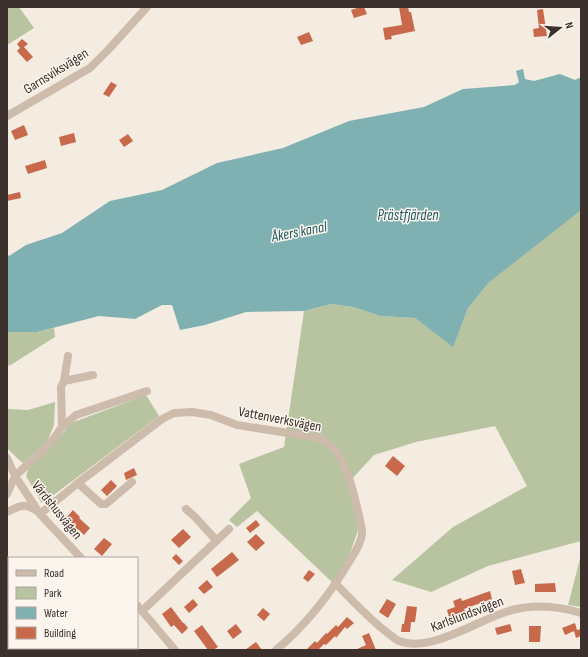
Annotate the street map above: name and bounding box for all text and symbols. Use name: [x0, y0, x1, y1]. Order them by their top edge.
north arrow: [540, 8, 580, 48]
text: N: [562, 21, 576, 30]
street label: Garnsviksvägen: [20, 44, 92, 98]
water label: Prästfjärden: [377, 206, 439, 225]
water label: Åkers kanal: [269, 217, 330, 247]
street label: Vattenverksvägen: [237, 403, 323, 435]
street label: Värdshusvägen: [28, 477, 86, 543]
legend: [8, 557, 138, 649]
text: Road: [44, 566, 64, 581]
text: Park: [44, 586, 62, 601]
street label: Karlslundsvägen: [428, 592, 506, 636]
text: Water: [44, 606, 68, 621]
text: Building: [44, 626, 76, 641]

